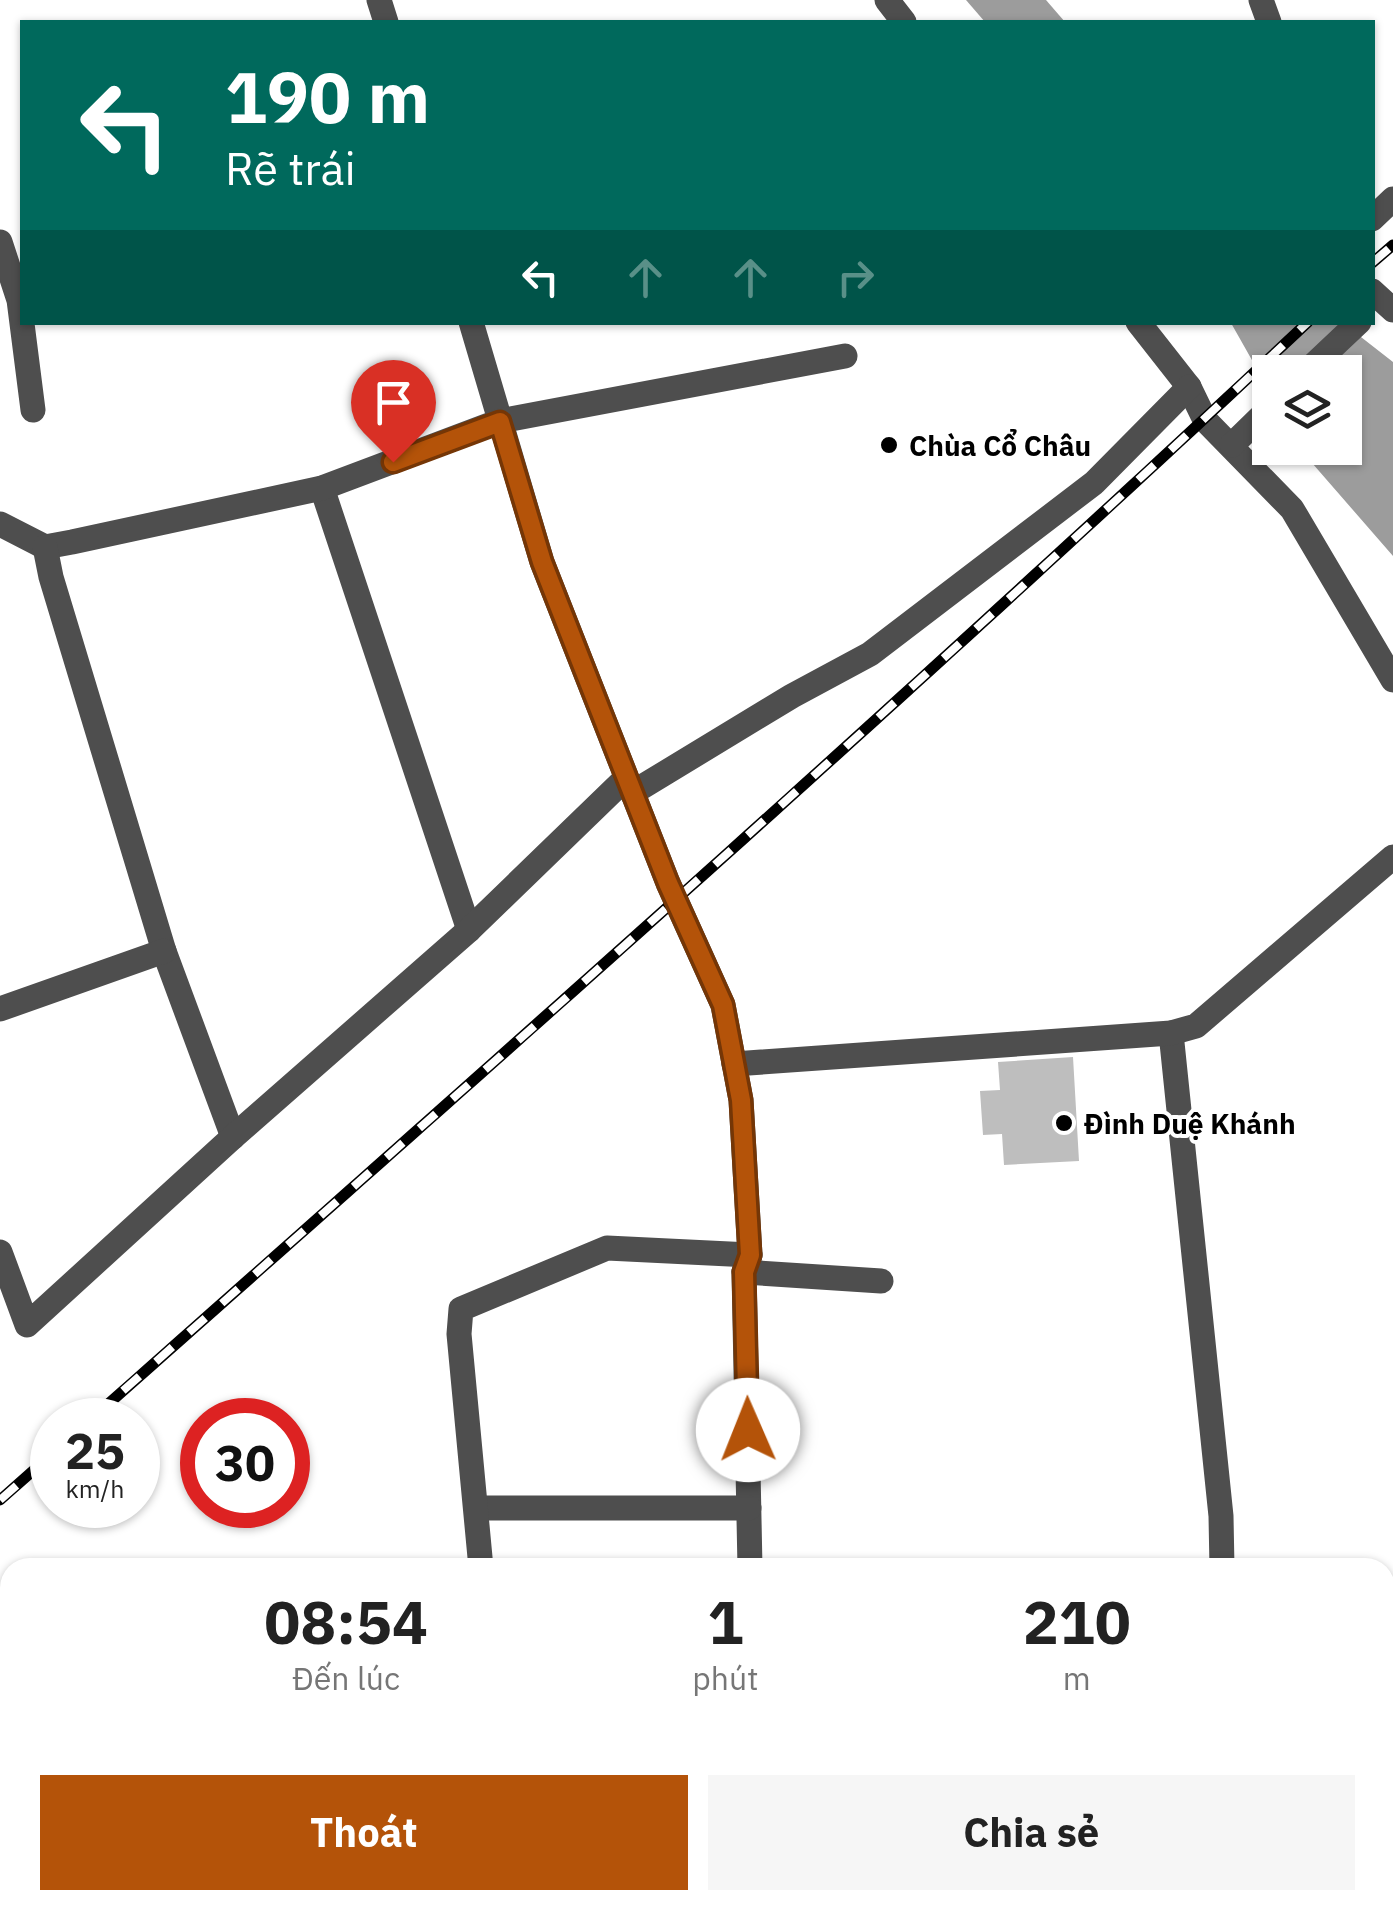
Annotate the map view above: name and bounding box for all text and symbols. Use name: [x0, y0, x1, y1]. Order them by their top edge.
text: 190 m: [225, 51, 430, 142]
icon: left: [60, 60, 190, 190]
text: Rẽ trái: [225, 139, 356, 197]
icon: left: [513, 250, 568, 305]
icon: ahead: [618, 250, 673, 305]
icon: ahead: [723, 250, 778, 305]
icon: right: [828, 250, 883, 305]
map controls: [1252, 355, 1362, 465]
button: layers: [1252, 355, 1362, 465]
pin: [351, 360, 436, 463]
icon: arrive: [366, 375, 421, 430]
place label: Chùa Cổ Châu: [909, 427, 1091, 464]
marker: Chùa Cổ Châu: [878, 434, 900, 456]
place label: Đình Duệ Khánh: [1084, 1105, 1296, 1142]
marker: Đình Duệ Khánh: [1053, 1112, 1075, 1134]
position arrow: [696, 1378, 800, 1482]
speed limit sign: 30: [180, 1398, 310, 1528]
text: 25: [65, 1418, 125, 1483]
text: km/h: [66, 1472, 124, 1505]
text: 08:54: [264, 1582, 428, 1661]
text: 1: [707, 1582, 743, 1661]
text: 210: [1023, 1582, 1131, 1661]
text: Đến lúc: [292, 1657, 400, 1699]
text: phút: [692, 1657, 758, 1699]
text: m: [1063, 1657, 1091, 1699]
button: Thoát: [40, 1775, 688, 1890]
button: Chia sẻ: [708, 1775, 1355, 1890]

